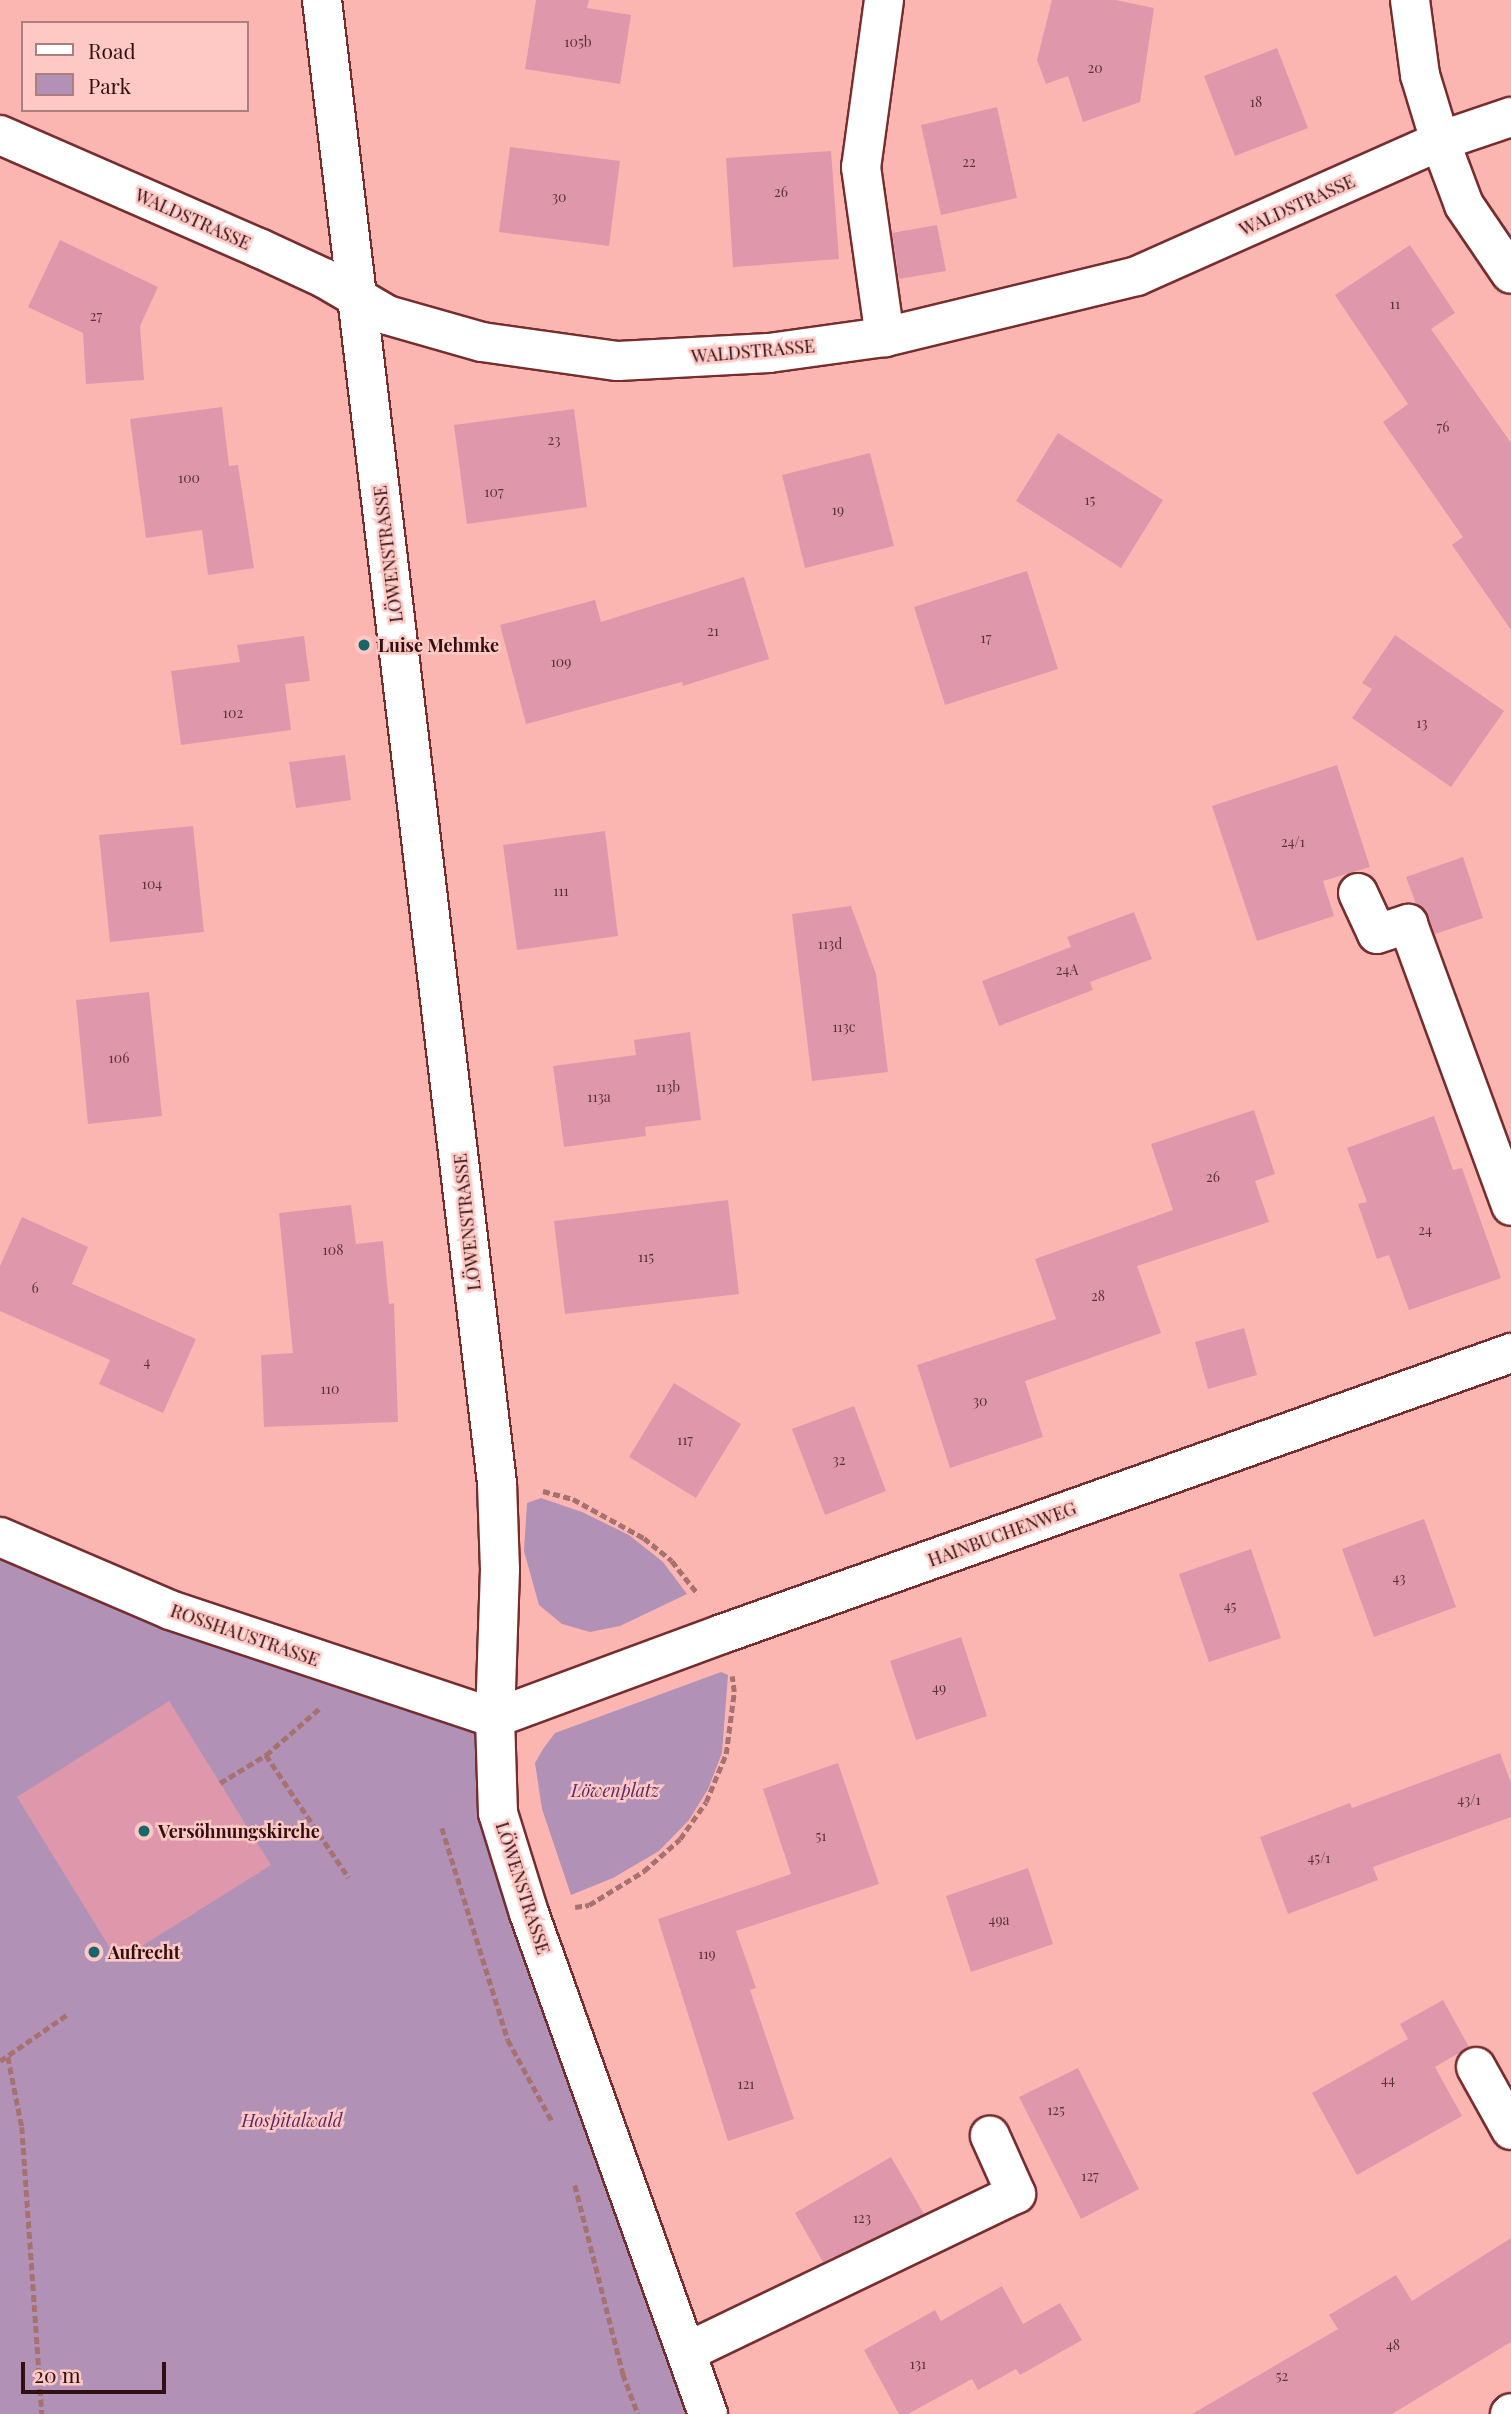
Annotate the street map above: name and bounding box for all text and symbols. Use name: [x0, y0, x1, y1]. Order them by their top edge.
legend: [21, 21, 248, 112]
house number: 105b: [564, 34, 592, 50]
text: Road: [88, 36, 136, 64]
house number: 20: [1087, 60, 1103, 76]
text: Park: [88, 71, 131, 99]
house number: 18: [1250, 94, 1262, 110]
house number: 22: [962, 154, 976, 170]
street label: WALDSTRASSE: [1236, 170, 1358, 240]
street label: WALDSTRASSE: [132, 184, 254, 254]
house number: 26: [774, 184, 788, 200]
house number: 30: [552, 189, 566, 205]
house number: 11: [1390, 296, 1400, 312]
house number: 27: [90, 308, 102, 324]
street label: WALDSTRASSE: [690, 335, 816, 367]
house number: 76: [1437, 419, 1449, 435]
house number: 23: [547, 432, 561, 448]
house number: 100: [178, 470, 200, 486]
street label: LÖWENSTRASSE: [369, 484, 407, 624]
house number: 107: [484, 484, 504, 500]
house number: 15: [1085, 492, 1095, 508]
house number: 19: [832, 502, 844, 518]
house number: 21: [707, 623, 719, 639]
house number: 17: [981, 630, 991, 646]
place label: Luise Mehmke: [378, 634, 499, 656]
marker: Luise Mehmke: [356, 637, 372, 653]
house number: 109: [551, 654, 571, 670]
house number: 102: [223, 705, 243, 721]
house number: 13: [1416, 715, 1428, 731]
house number: 24/1: [1281, 834, 1305, 850]
house number: 104: [142, 876, 162, 892]
house number: 111: [553, 883, 569, 899]
house number: 113d: [818, 936, 842, 952]
house number: 24A: [1056, 962, 1078, 978]
house number: 113c: [832, 1019, 856, 1035]
house number: 106: [109, 1050, 129, 1066]
house number: 113b: [656, 1079, 680, 1095]
house number: 113a: [587, 1089, 611, 1105]
street label: LÖWENSTRASSE: [449, 1152, 485, 1292]
house number: 26: [1206, 1169, 1220, 1185]
house number: 24: [1418, 1222, 1432, 1238]
house number: 108: [323, 1242, 343, 1258]
house number: 115: [638, 1249, 654, 1265]
house number: 6: [31, 1280, 39, 1296]
house number: 28: [1091, 1288, 1105, 1304]
house number: 4: [144, 1354, 150, 1370]
house number: 110: [321, 1381, 339, 1397]
house number: 30: [973, 1393, 987, 1409]
house number: 117: [677, 1432, 693, 1448]
house number: 32: [832, 1452, 846, 1468]
street label: HAINBUCHENWEG: [925, 1497, 1079, 1571]
house number: 43: [1393, 1570, 1405, 1586]
house number: 45: [1224, 1598, 1236, 1614]
street label: ROSSHAUSTRASSE: [168, 1599, 322, 1671]
house number: 49: [932, 1680, 946, 1696]
park label: Löwenplatz: [571, 1779, 659, 1801]
house number: 43/1: [1457, 1792, 1481, 1808]
street label: LÖWENSTRASSE: [491, 1819, 555, 1957]
place label: Versöhnungskirche: [158, 1820, 320, 1842]
marker: Versöhnungskirche: [136, 1823, 152, 1839]
house number: 51: [816, 1828, 826, 1844]
house number: 45/1: [1307, 1850, 1331, 1866]
house number: 49a: [988, 1912, 1010, 1928]
place label: Aufrecht: [108, 1941, 180, 1963]
marker: Aufrecht: [86, 1944, 102, 1960]
house number: 119: [698, 1946, 716, 1962]
house number: 44: [1381, 2072, 1395, 2088]
house number: 121: [737, 2076, 755, 2092]
house number: 125: [1047, 2102, 1065, 2118]
park label: Hospitalwald: [241, 2109, 343, 2131]
house number: 127: [1081, 2168, 1099, 2184]
house number: 123: [853, 2210, 871, 2226]
house number: 48: [1386, 2337, 1400, 2353]
scale bar: [24, 2348, 170, 2392]
house number: 131: [910, 2356, 926, 2372]
text: 20 m: [34, 2360, 81, 2388]
house number: 52: [1276, 2368, 1288, 2384]

